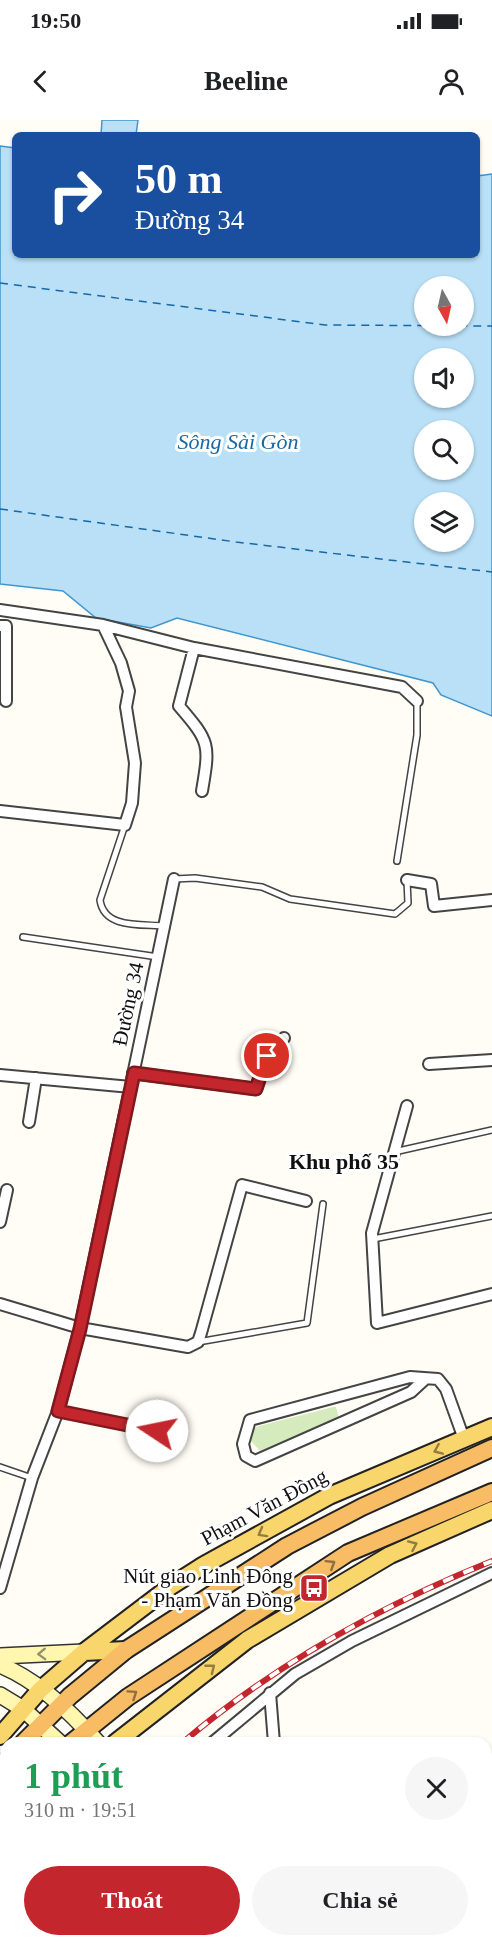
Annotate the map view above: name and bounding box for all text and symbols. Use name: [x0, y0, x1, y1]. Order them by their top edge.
text: 19:50: [30, 8, 81, 33]
icon: back: [24, 65, 57, 98]
icon: person: [435, 65, 468, 98]
text: Beeline: [204, 66, 288, 96]
icon: right: [36, 156, 114, 234]
text: 50 m: [135, 156, 223, 202]
text: Đường 34: [135, 205, 244, 235]
north arrow: [414, 276, 474, 336]
map controls: [414, 276, 474, 552]
button: sound: [414, 348, 474, 408]
button: search: [414, 420, 474, 480]
water label: Sông Sài Gòn: [178, 429, 299, 454]
button: layers: [414, 492, 474, 552]
street label: Đường 34: [107, 959, 149, 1048]
pin: [241, 1030, 292, 1081]
icon: arrive: [250, 1039, 283, 1072]
district label: Khu phố 35: [289, 1149, 399, 1174]
position arrow: [125, 1399, 189, 1463]
one-way arrow: [434, 1443, 445, 1455]
street label: Phạm Văn Đồng: [197, 1463, 332, 1550]
one-way arrow: [258, 1526, 268, 1537]
one-way arrow: [406, 1540, 417, 1552]
one-way arrow: [325, 1559, 335, 1571]
place label: Nút giao Linh Đông - Phạm Văn Đồng: [123, 1564, 293, 1612]
bus stop icon: Nút giao Linh Đông - Phạm Văn Đồng: [298, 1572, 330, 1604]
one-way arrow: [37, 1648, 46, 1661]
one-way arrow: [204, 1664, 215, 1675]
one-way arrow: [126, 1690, 137, 1701]
text: 1 phút: [24, 1756, 123, 1796]
button: close: [405, 1757, 468, 1820]
text: 310 m · 19:51: [24, 1799, 137, 1821]
button: Thoát: [24, 1866, 240, 1935]
button: Chia sẻ: [252, 1866, 468, 1935]

